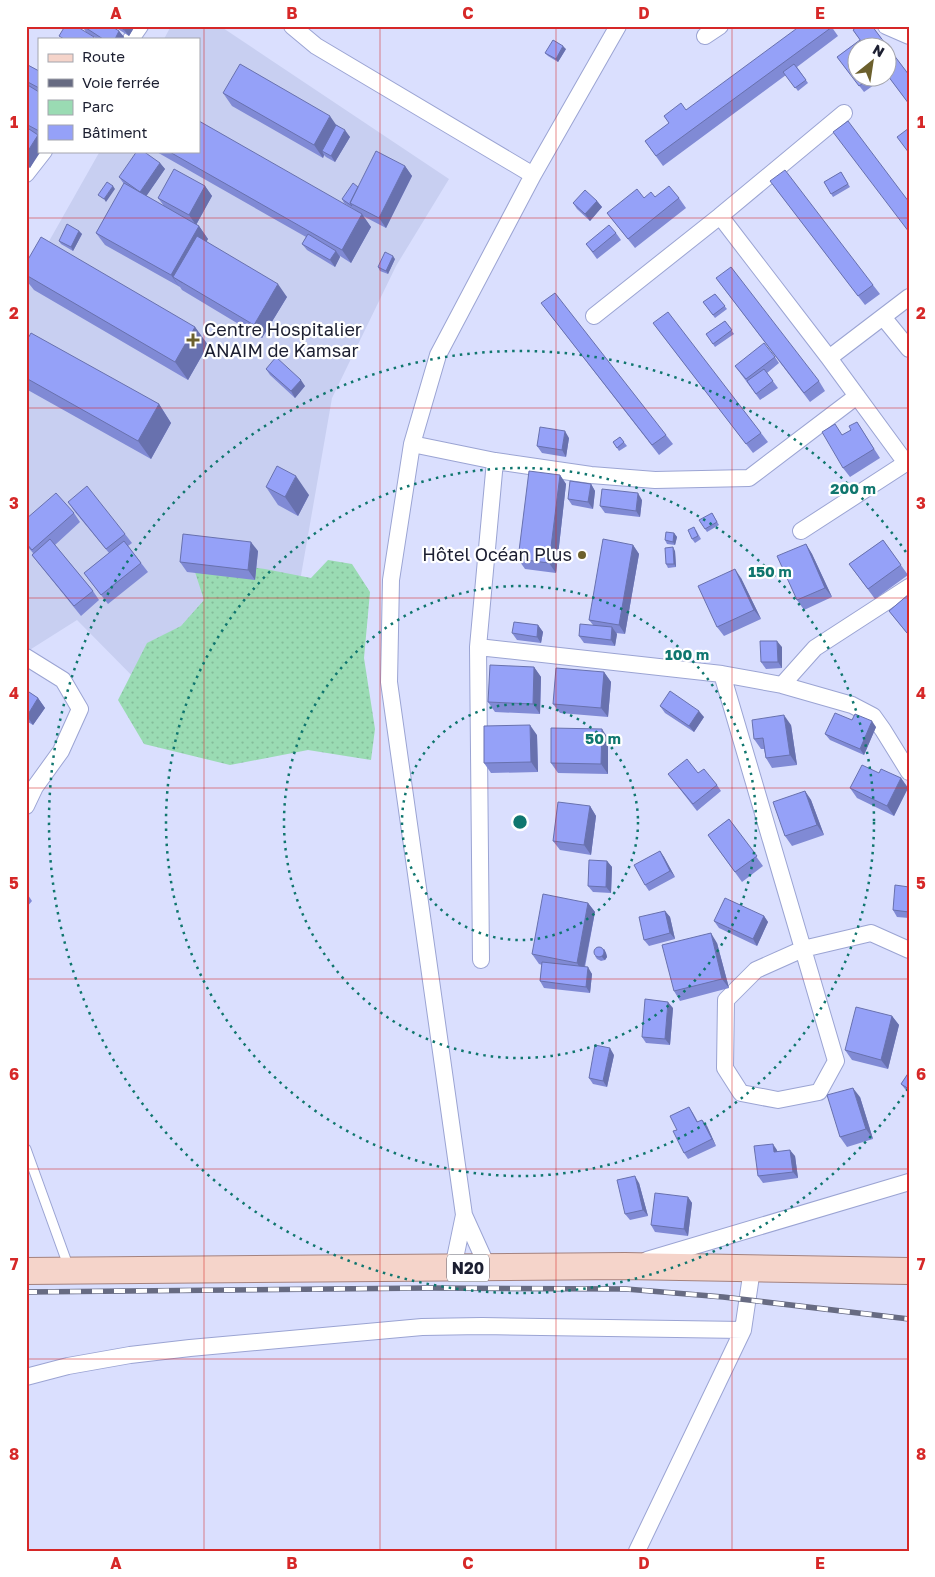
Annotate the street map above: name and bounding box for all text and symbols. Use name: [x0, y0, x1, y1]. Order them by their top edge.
text: A: [110, 3, 122, 23]
text: B: [286, 3, 298, 23]
text: C: [462, 3, 474, 23]
text: D: [638, 3, 650, 23]
text: E: [815, 3, 825, 23]
legend: [38, 38, 200, 152]
north arrow: [848, 38, 898, 88]
text: N: [870, 40, 888, 60]
text: Route: [82, 47, 125, 65]
text: Voie ferrée: [82, 73, 160, 91]
text: Parc: [82, 97, 114, 115]
text: 1: [10, 112, 18, 132]
text: 1: [917, 112, 925, 132]
text: Bâtiment: [82, 123, 147, 141]
text: 2: [9, 303, 19, 323]
text: 2: [916, 303, 926, 323]
place label: Centre Hospitalier ANAIM de Kamsar: [204, 318, 362, 361]
marker: Centre Hospitalier ANAIM de Kamsar: [186, 333, 200, 347]
text: 200 m: [830, 479, 876, 497]
text: 3: [9, 493, 19, 513]
text: 3: [916, 493, 926, 513]
place label: Hôtel Océan Plus: [422, 543, 572, 565]
marker: Hôtel Océan Plus: [576, 549, 588, 561]
text: 150 m: [748, 562, 792, 580]
text: 100 m: [665, 645, 709, 663]
text: 4: [9, 683, 19, 703]
text: 4: [916, 683, 926, 703]
text: 50 m: [585, 729, 621, 747]
centre of rings: [511, 813, 529, 831]
text: 5: [9, 873, 19, 893]
text: 5: [916, 873, 926, 893]
text: 6: [9, 1064, 19, 1084]
text: 6: [916, 1064, 926, 1084]
text: 7: [10, 1254, 19, 1274]
road number: N20: [447, 1254, 489, 1282]
text: 7: [917, 1254, 926, 1274]
text: 8: [9, 1444, 19, 1464]
text: 8: [916, 1444, 926, 1464]
text: A: [110, 1553, 122, 1573]
text: B: [286, 1553, 298, 1573]
text: C: [462, 1553, 474, 1573]
text: D: [638, 1553, 650, 1573]
text: E: [815, 1553, 825, 1573]

